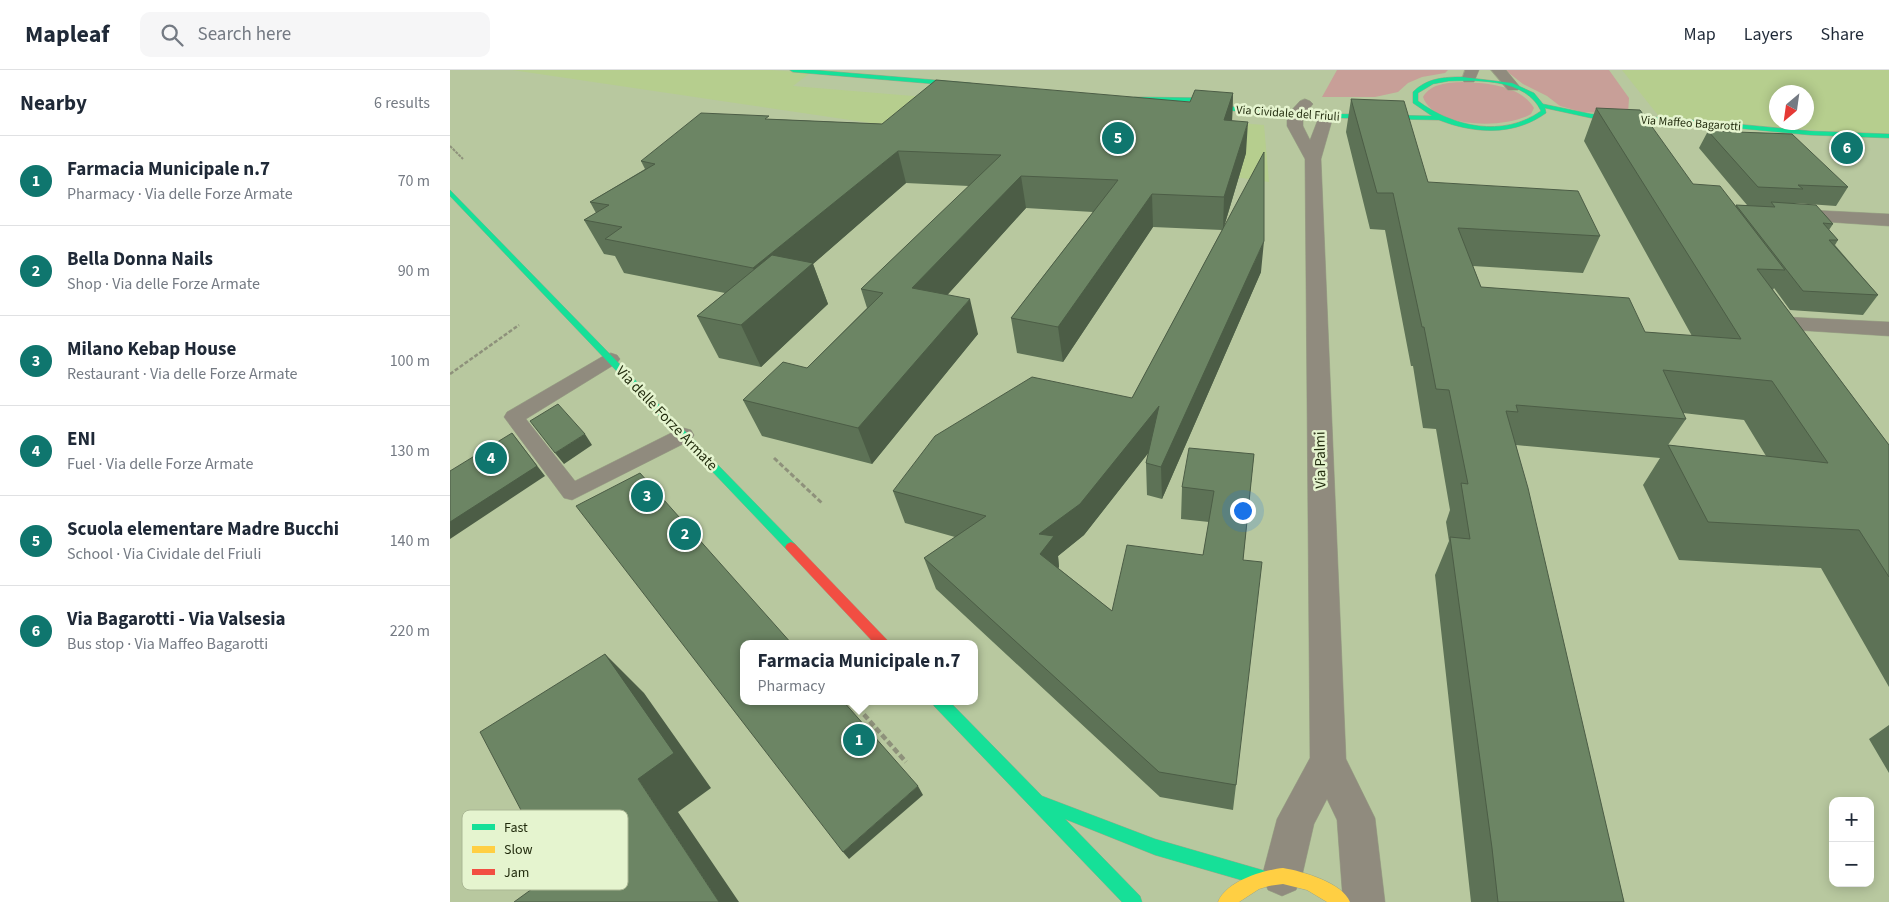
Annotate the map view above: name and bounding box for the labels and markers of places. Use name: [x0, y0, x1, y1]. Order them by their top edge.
pin: 5: [1102, 119, 1134, 157]
pin: 6: [1831, 129, 1863, 167]
pin: 4: [475, 439, 507, 477]
pin: 3: [631, 477, 663, 515]
pin: 2: [669, 515, 701, 553]
pin: 1: [843, 721, 875, 759]

